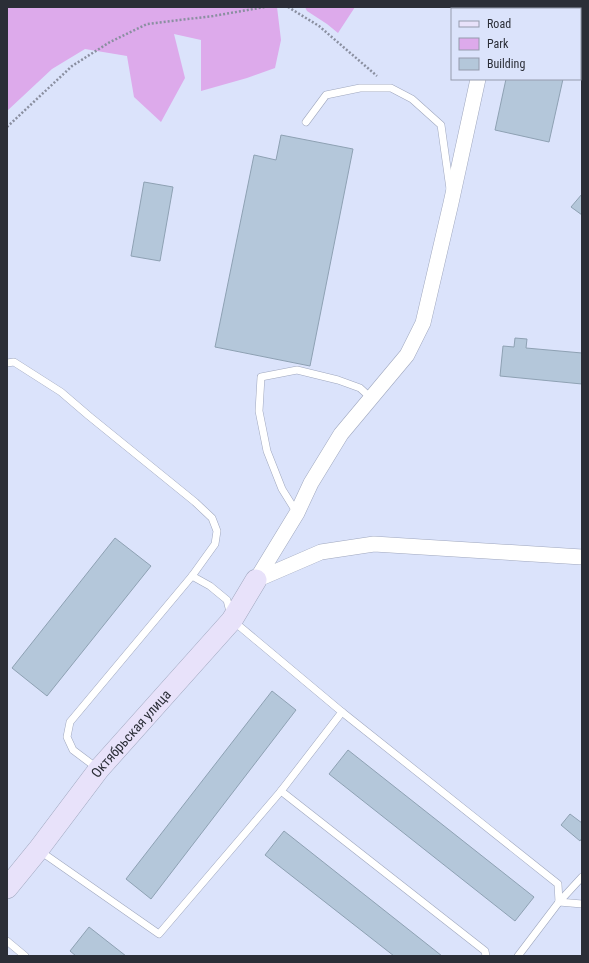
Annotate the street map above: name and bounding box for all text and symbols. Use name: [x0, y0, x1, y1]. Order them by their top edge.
legend: [451, 8, 581, 80]
text: Road: [487, 17, 511, 31]
text: Park: [487, 37, 509, 51]
text: Building: [487, 57, 525, 71]
street label: Октябрьская улица: [88, 686, 174, 781]

